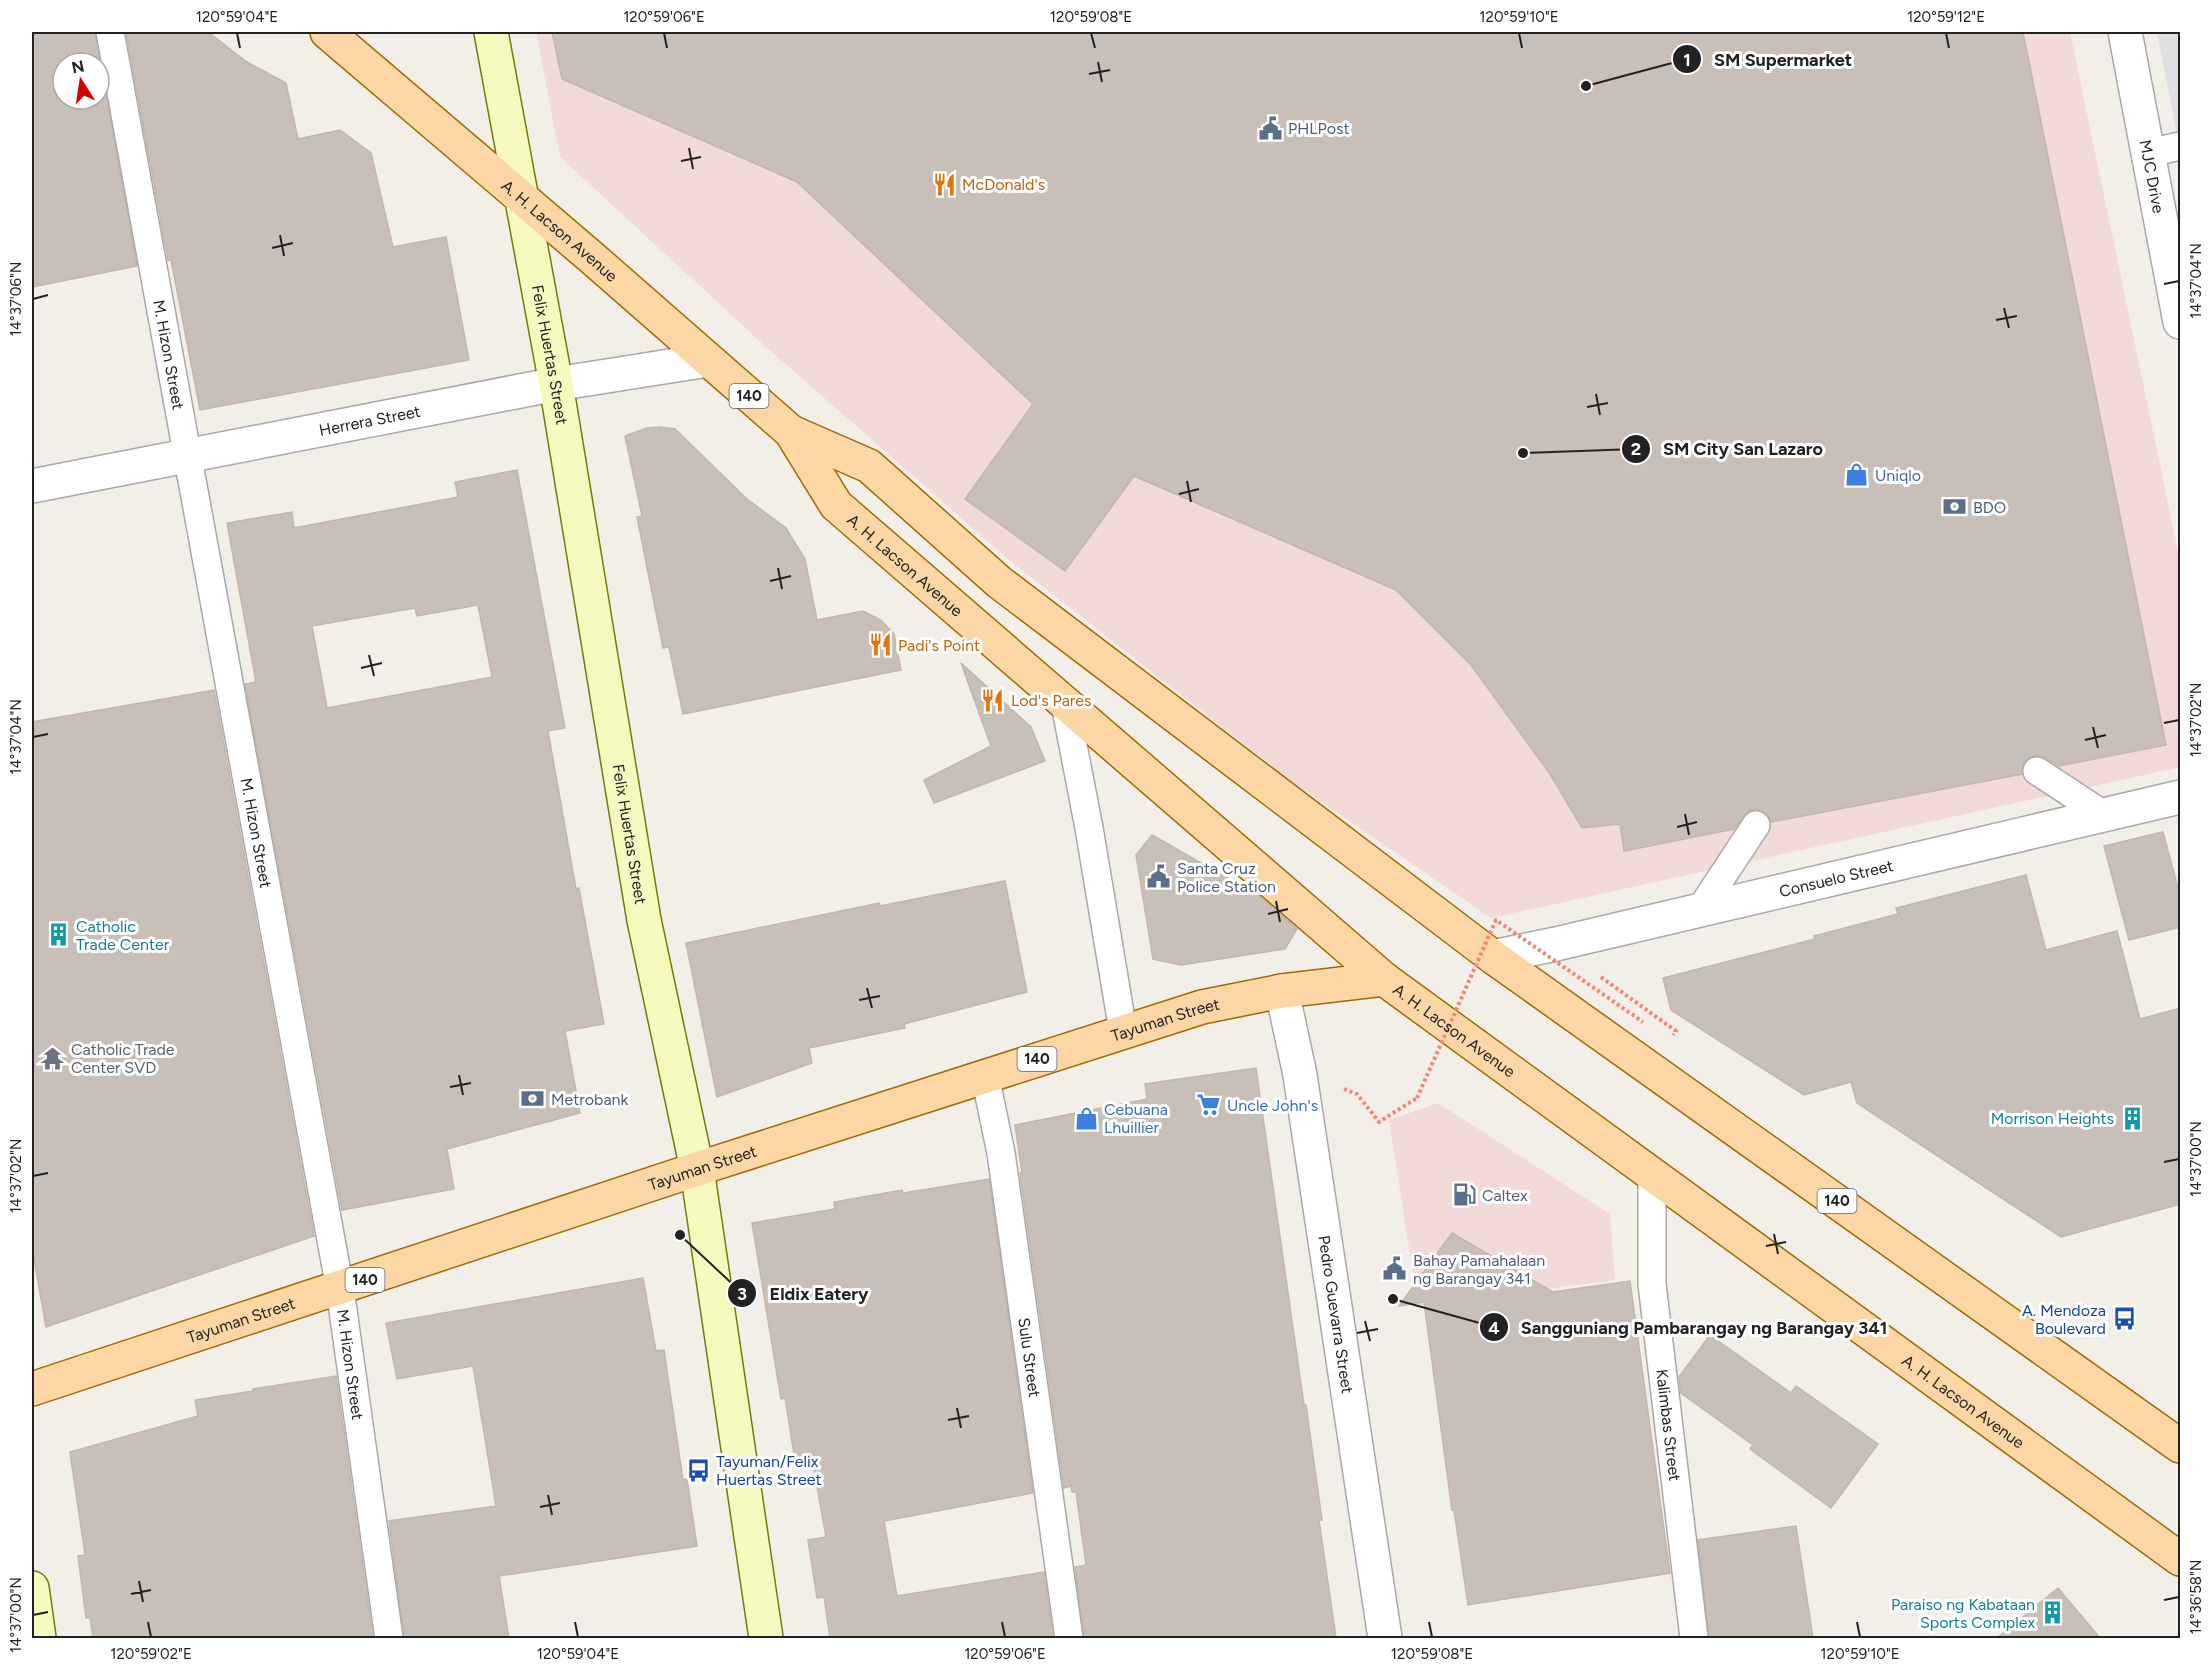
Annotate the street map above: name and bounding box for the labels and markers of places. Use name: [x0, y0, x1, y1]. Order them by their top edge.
callout: SM Supermarket: [1672, 41, 1864, 77]
public building icon: PHLPost: [1257, 115, 1283, 141]
place label: PHLPost: [1288, 119, 1350, 138]
restaurant icon: McDonald's: [931, 171, 957, 197]
place label: McDonald's: [962, 175, 1045, 194]
callout: SM City San Lazaro: [1621, 431, 1835, 467]
shop icon: Uniqlo: [1844, 462, 1870, 488]
place label: Uniqlo: [1875, 466, 1921, 485]
bank icon: BDO: [1942, 494, 1968, 520]
place label: BDO: [1973, 498, 2006, 517]
restaurant icon: Padi's Point: [867, 632, 893, 658]
place label: Padi's Point: [898, 636, 980, 655]
restaurant icon: Lod's Pares: [980, 687, 1006, 713]
place label: Lod's Pares: [1011, 691, 1091, 710]
place label: Santa Cruz Police Station: [1177, 859, 1276, 896]
public building icon: Santa Cruz Police Station: [1146, 864, 1172, 890]
place label: Catholic Trade Center: [76, 917, 170, 954]
building icon: Catholic Trade Center: [45, 922, 71, 948]
place label: Catholic Trade Center SVD: [71, 1040, 175, 1077]
temple icon: Catholic Trade Center SVD: [40, 1045, 66, 1071]
bank icon: Metrobank: [520, 1086, 546, 1112]
place label: Metrobank: [551, 1090, 628, 1109]
supermarket icon: Uncle John's: [1196, 1092, 1222, 1118]
place label: Uncle John's: [1227, 1096, 1318, 1115]
place label: Cebuana Lhuillier: [1104, 1100, 1168, 1137]
shop icon: Cebuana Lhuillier: [1073, 1105, 1099, 1131]
building icon: Morrison Heights: [2119, 1105, 2145, 1131]
place label: Morrison Heights: [1991, 1109, 2114, 1128]
fuel station icon: Caltex: [1451, 1182, 1477, 1208]
place label: Caltex: [1482, 1186, 1528, 1205]
place label: Bahay Pamahalaan ng Barangay 341: [1413, 1251, 1545, 1288]
public building icon: Bahay Pamahalaan ng Barangay 341: [1382, 1256, 1408, 1282]
callout: Eldix Eatery: [727, 1275, 880, 1311]
place label: A. Mendoza Boulevard: [2022, 1301, 2106, 1338]
bus stop icon: A. Mendoza Boulevard: [2111, 1306, 2137, 1332]
callout: Sangguniang Pambarangay ng Barangay 341: [1479, 1309, 1900, 1345]
place label: Tayuman/Felix Huertas Street: [716, 1452, 821, 1489]
bus stop icon: Tayuman/Felix Huertas Street: [685, 1457, 711, 1483]
place label: Paraiso ng Kabataan Sports Complex: [1891, 1595, 2035, 1632]
building icon: Paraiso ng Kabataan Sports Complex: [2040, 1600, 2066, 1626]

